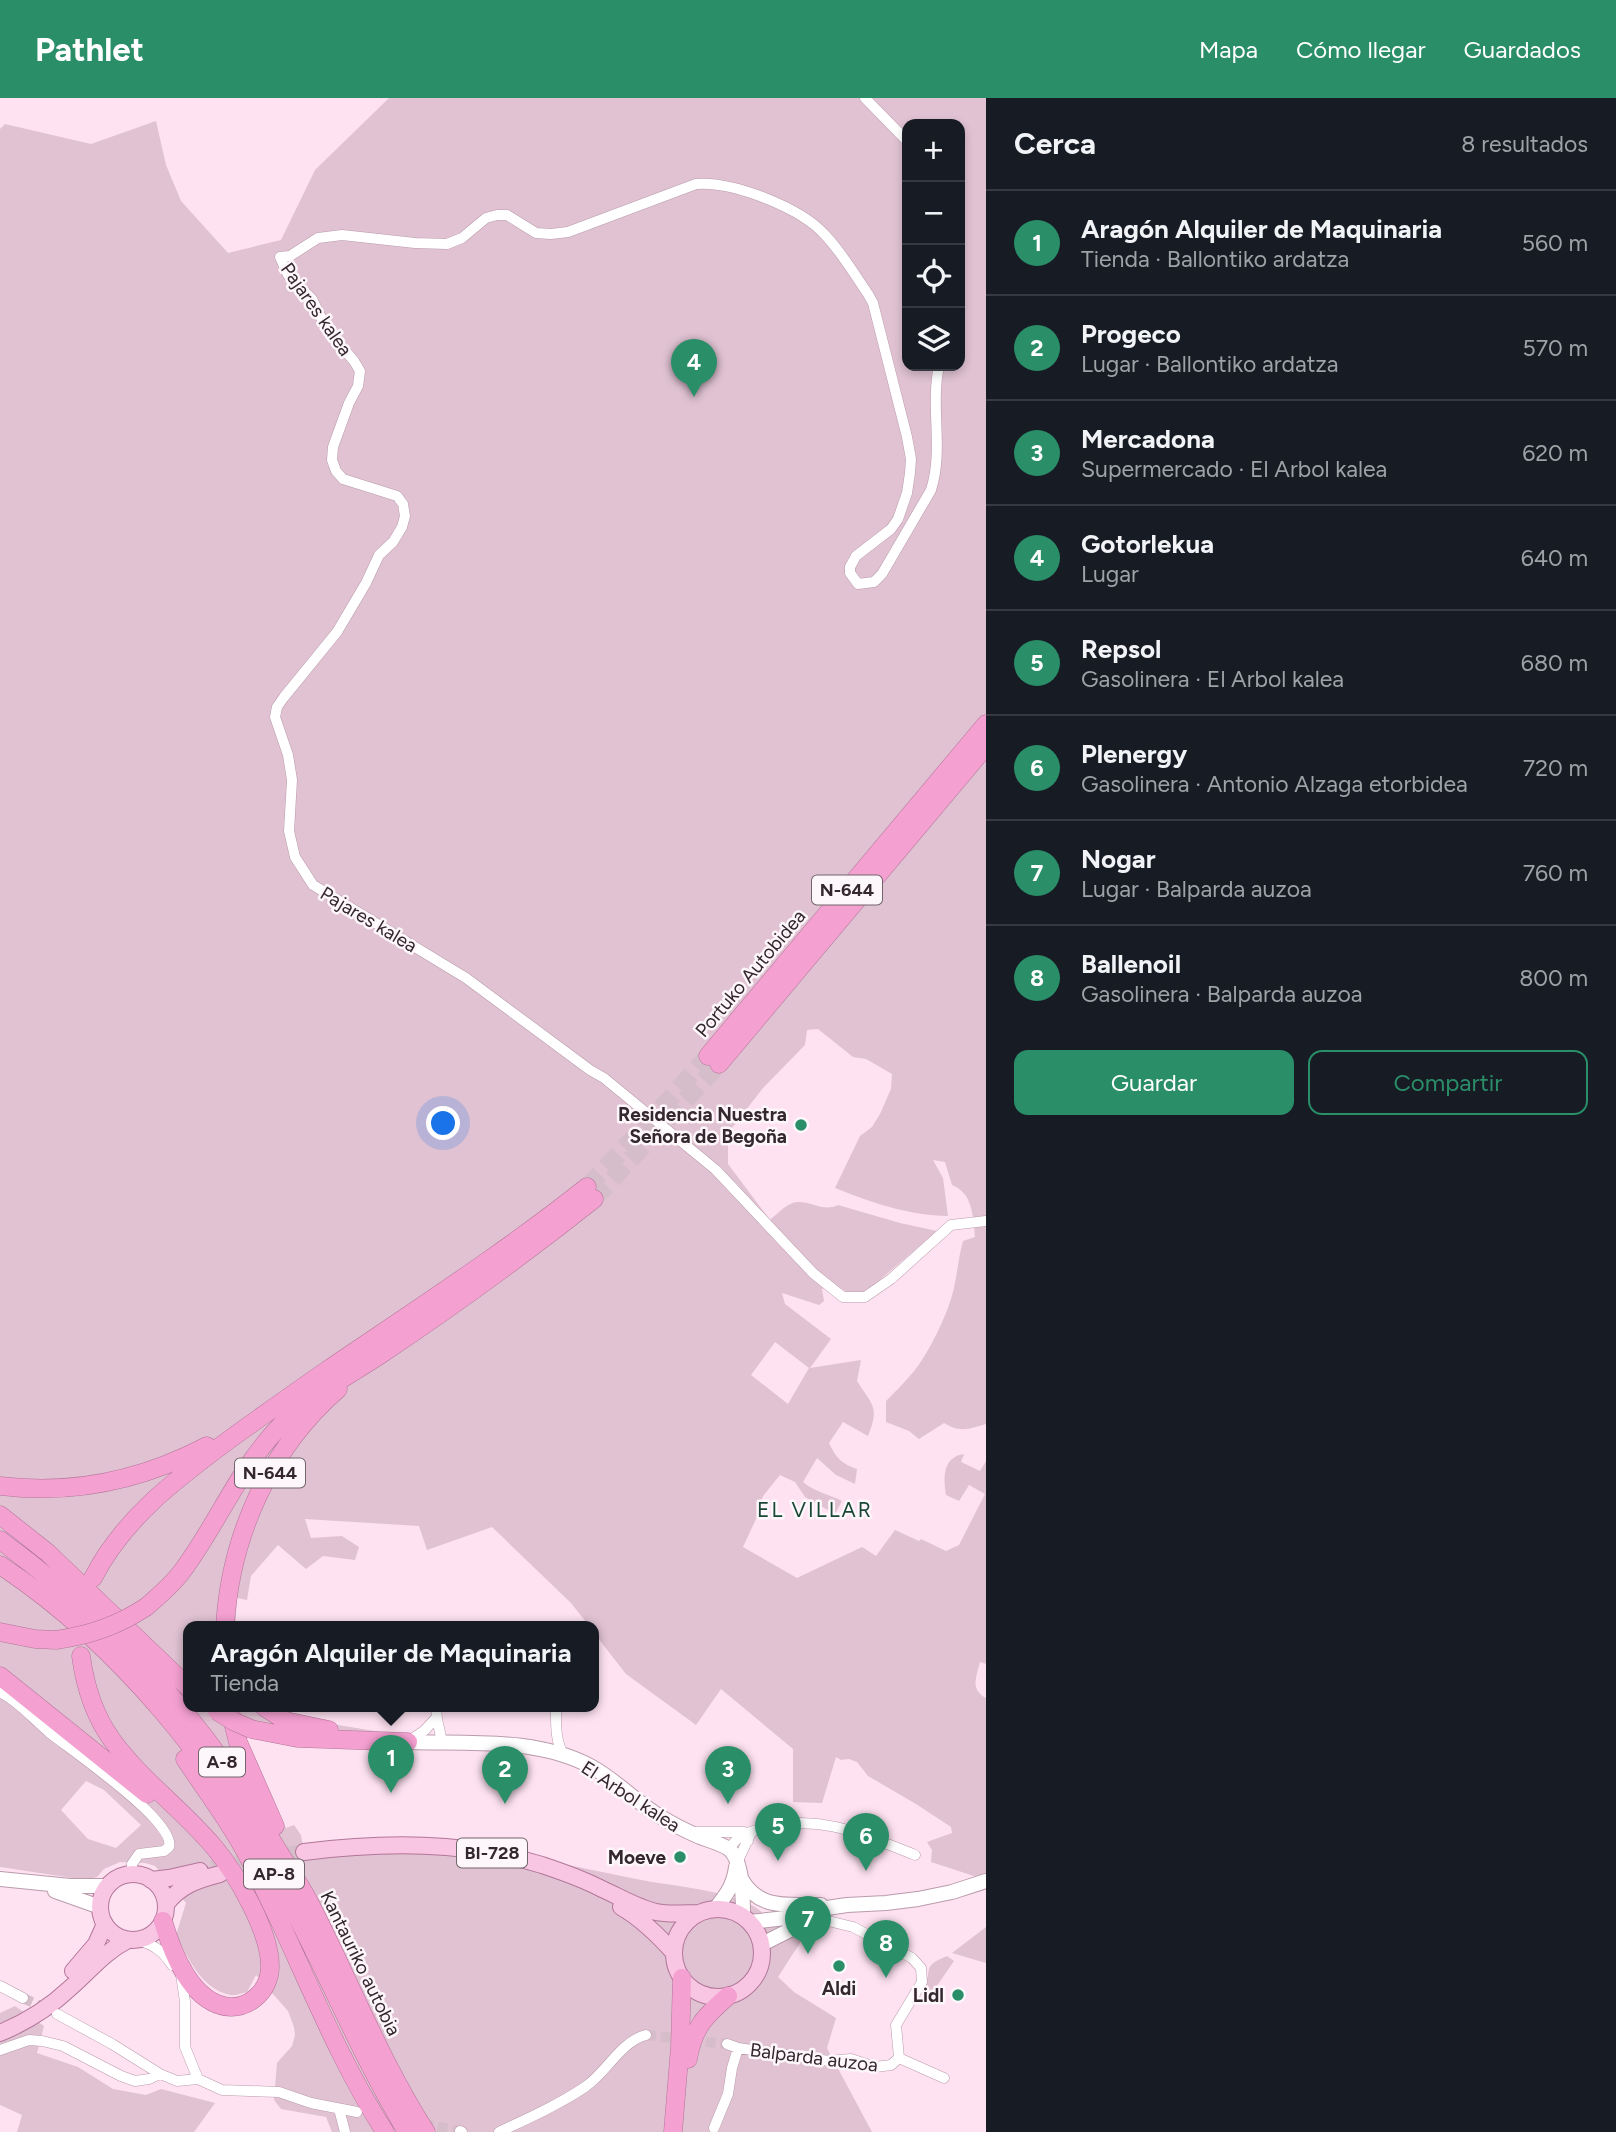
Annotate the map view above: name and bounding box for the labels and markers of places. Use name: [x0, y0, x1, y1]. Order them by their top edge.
pin: 4: [671, 339, 717, 397]
place label: Residencia Nuestra Señora de Begoña: [618, 1103, 787, 1148]
marker: Residencia Nuestra Señora de Begoña: [793, 1117, 809, 1133]
pin: 1: [368, 1735, 414, 1793]
pin: 2: [482, 1746, 528, 1804]
pin: 3: [705, 1746, 751, 1804]
pin: 5: [755, 1803, 801, 1861]
pin: 6: [843, 1813, 889, 1871]
place label: Moeve: [608, 1846, 666, 1869]
marker: Moeve: [672, 1849, 688, 1865]
pin: 7: [785, 1896, 831, 1954]
pin: 8: [863, 1920, 909, 1978]
marker: Aldi: [831, 1958, 847, 1974]
place label: Aldi: [822, 1977, 856, 2000]
place label: Lidl: [913, 1984, 944, 2007]
marker: Lidl: [950, 1987, 966, 2003]

